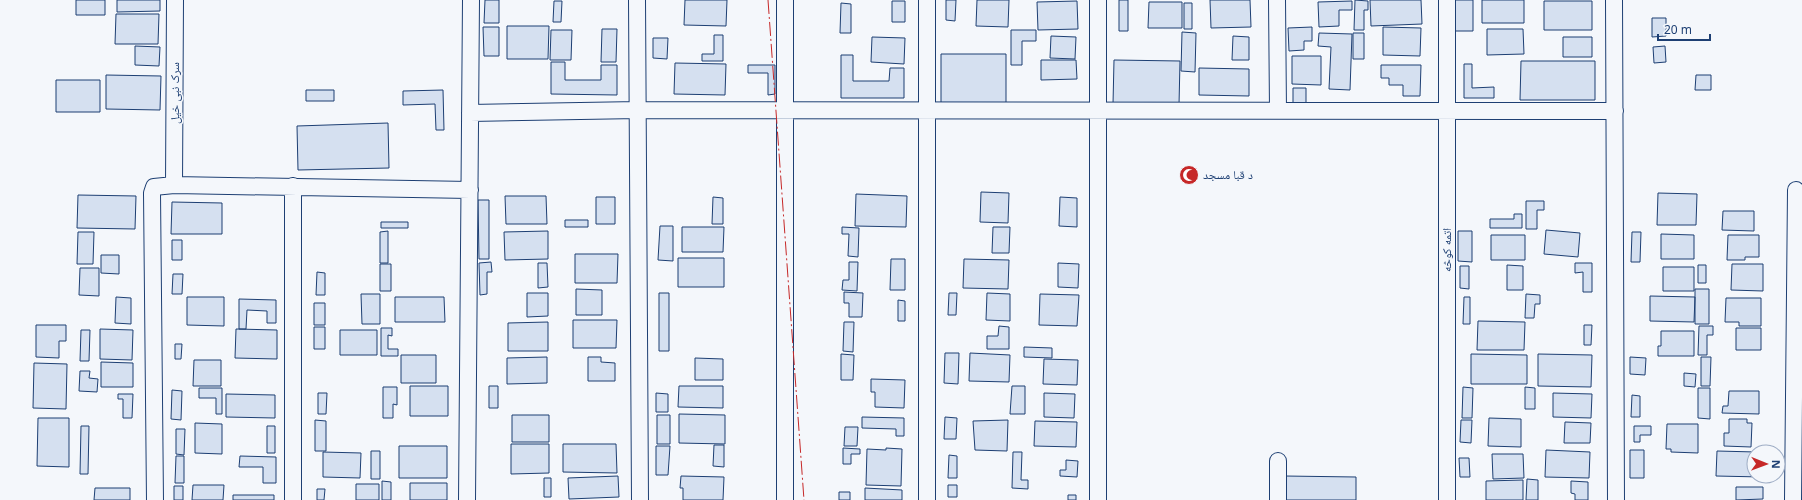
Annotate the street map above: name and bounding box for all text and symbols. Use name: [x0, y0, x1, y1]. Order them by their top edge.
scale bar: [1658, 16, 1710, 42]
text: 20 m: [1664, 21, 1692, 38]
street label: سرک نبی خیل: [166, 62, 183, 124]
mosque icon: د قبا مسجد: [1178, 164, 1200, 186]
place label: د قبا مسجد: [1203, 166, 1253, 183]
street label: اتمه کوڅه: [1438, 228, 1455, 272]
north arrow: [1746, 444, 1786, 484]
text: N: [1769, 460, 1784, 469]

